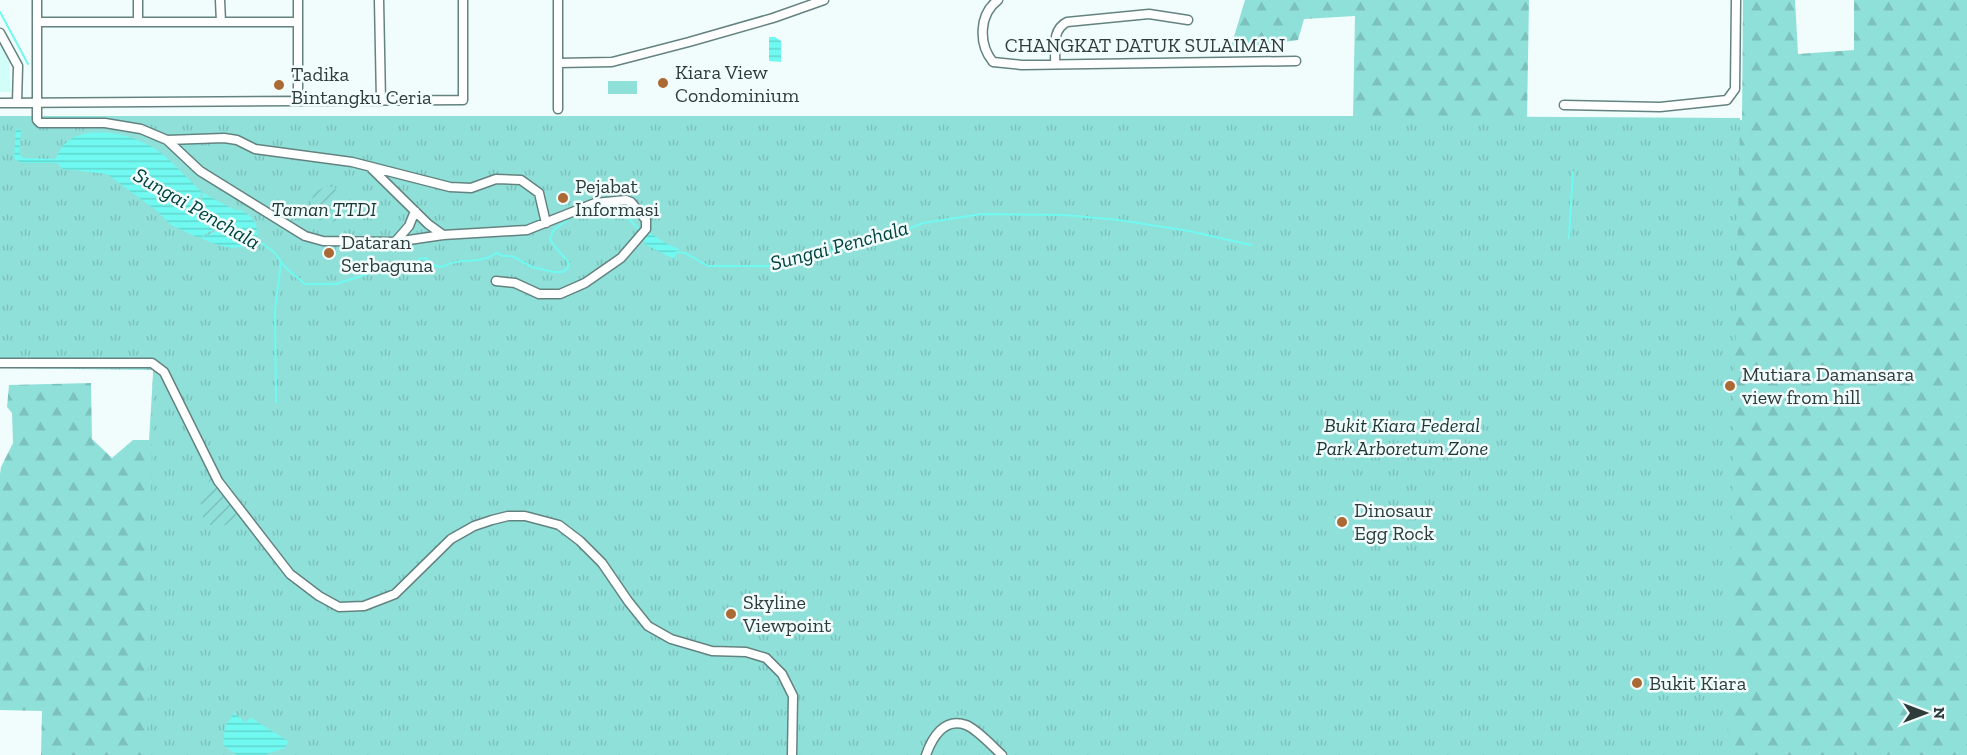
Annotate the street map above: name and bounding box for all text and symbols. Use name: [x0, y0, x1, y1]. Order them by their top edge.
street label: CHANGKAT DATUK SULAIMAN: [1005, 33, 1285, 57]
place label: Kiara View Condominium: [675, 60, 800, 107]
place label: Tadika Bintangku Ceria: [291, 62, 432, 109]
marker: Kiara View Condominium: [656, 76, 670, 90]
marker: Tadika Bintangku Ceria: [272, 78, 286, 92]
water label: Sungai Penchala: [129, 162, 265, 254]
place label: Pejabat Informasi: [575, 174, 659, 221]
marker: Pejabat Informasi: [556, 191, 570, 205]
park label: Taman TTDI: [271, 197, 377, 221]
water label: Sungai Penchala: [767, 215, 911, 275]
place label: Dataran Serbaguna: [341, 230, 433, 277]
marker: Dataran Serbaguna: [322, 246, 336, 260]
place label: Mutiara Damansara view from hill: [1742, 362, 1915, 409]
marker: Mutiara Damansara view from hill: [1723, 379, 1737, 393]
park label: Bukit Kiara Federal Park Arboretum Zone: [1316, 413, 1488, 460]
place label: Dinosaur Egg Rock: [1354, 498, 1435, 545]
marker: Dinosaur Egg Rock: [1335, 515, 1349, 529]
place label: Skyline Viewpoint: [742, 590, 832, 637]
marker: Skyline Viewpoint: [724, 607, 738, 621]
place label: Bukit Kiara: [1649, 671, 1747, 695]
marker: Bukit Kiara: [1630, 676, 1644, 690]
north arrow: [1895, 683, 1955, 743]
text: N: [1930, 707, 1949, 719]

